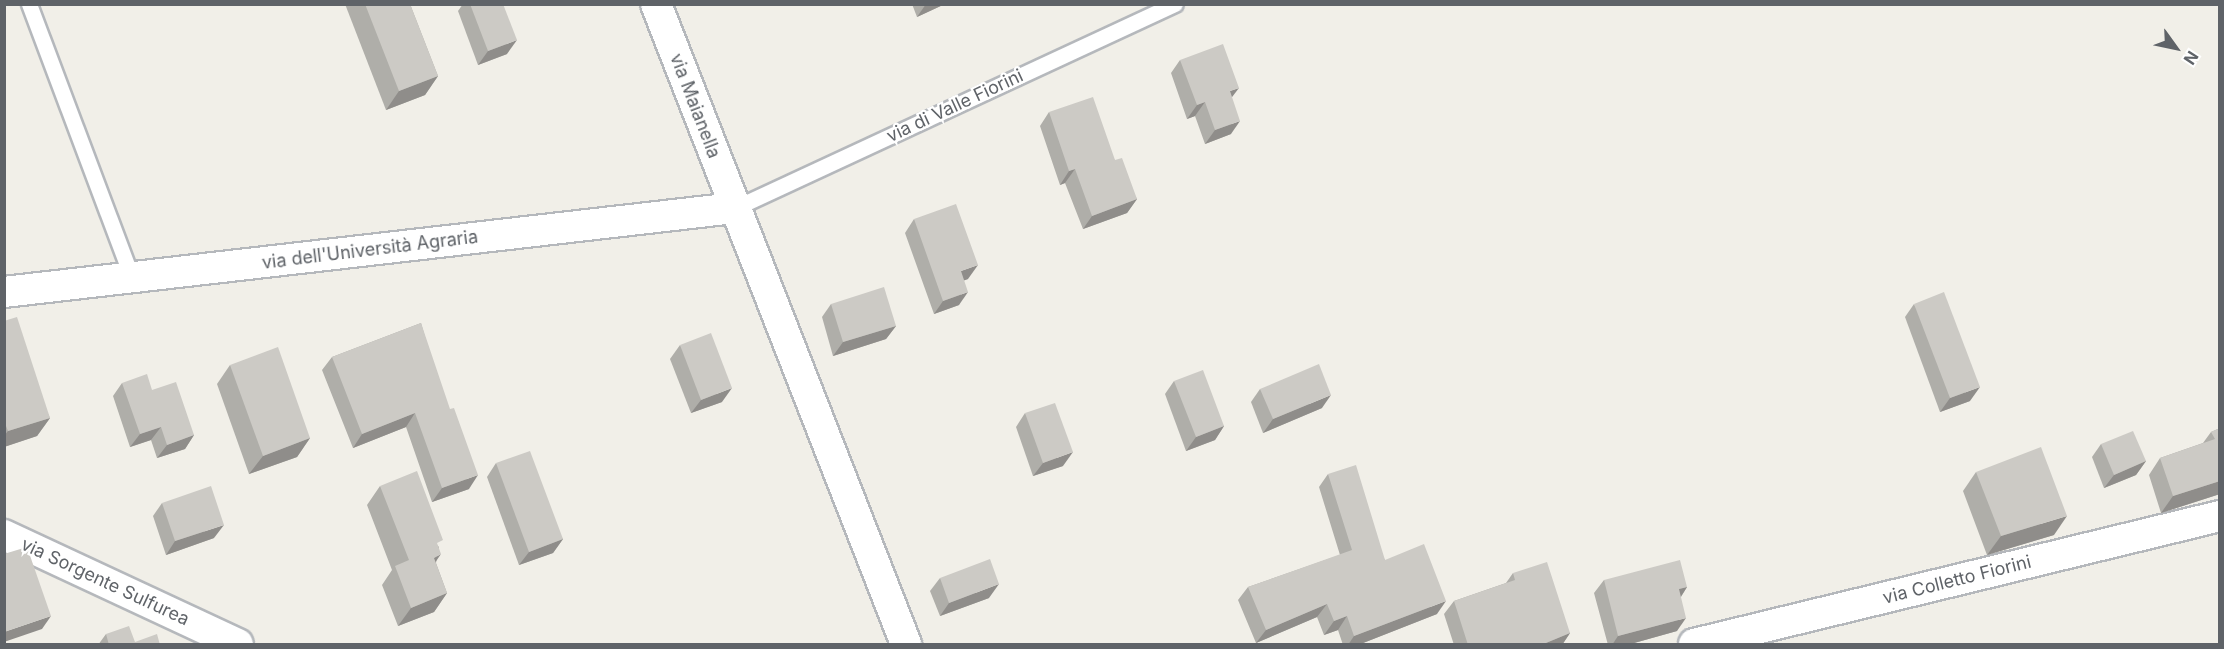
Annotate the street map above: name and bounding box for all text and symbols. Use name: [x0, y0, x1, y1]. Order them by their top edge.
north arrow: [2146, 18, 2206, 78]
text: N: [2179, 47, 2203, 68]
street label: via Maianella: [665, 51, 725, 161]
street label: via di Valle Fiorini: [883, 65, 1027, 147]
street label: via dell'Università Agraria: [261, 226, 479, 274]
street label: via Sorgente Sulfurea: [18, 534, 192, 630]
street label: via Colletto Fiorini: [1881, 551, 2033, 609]

